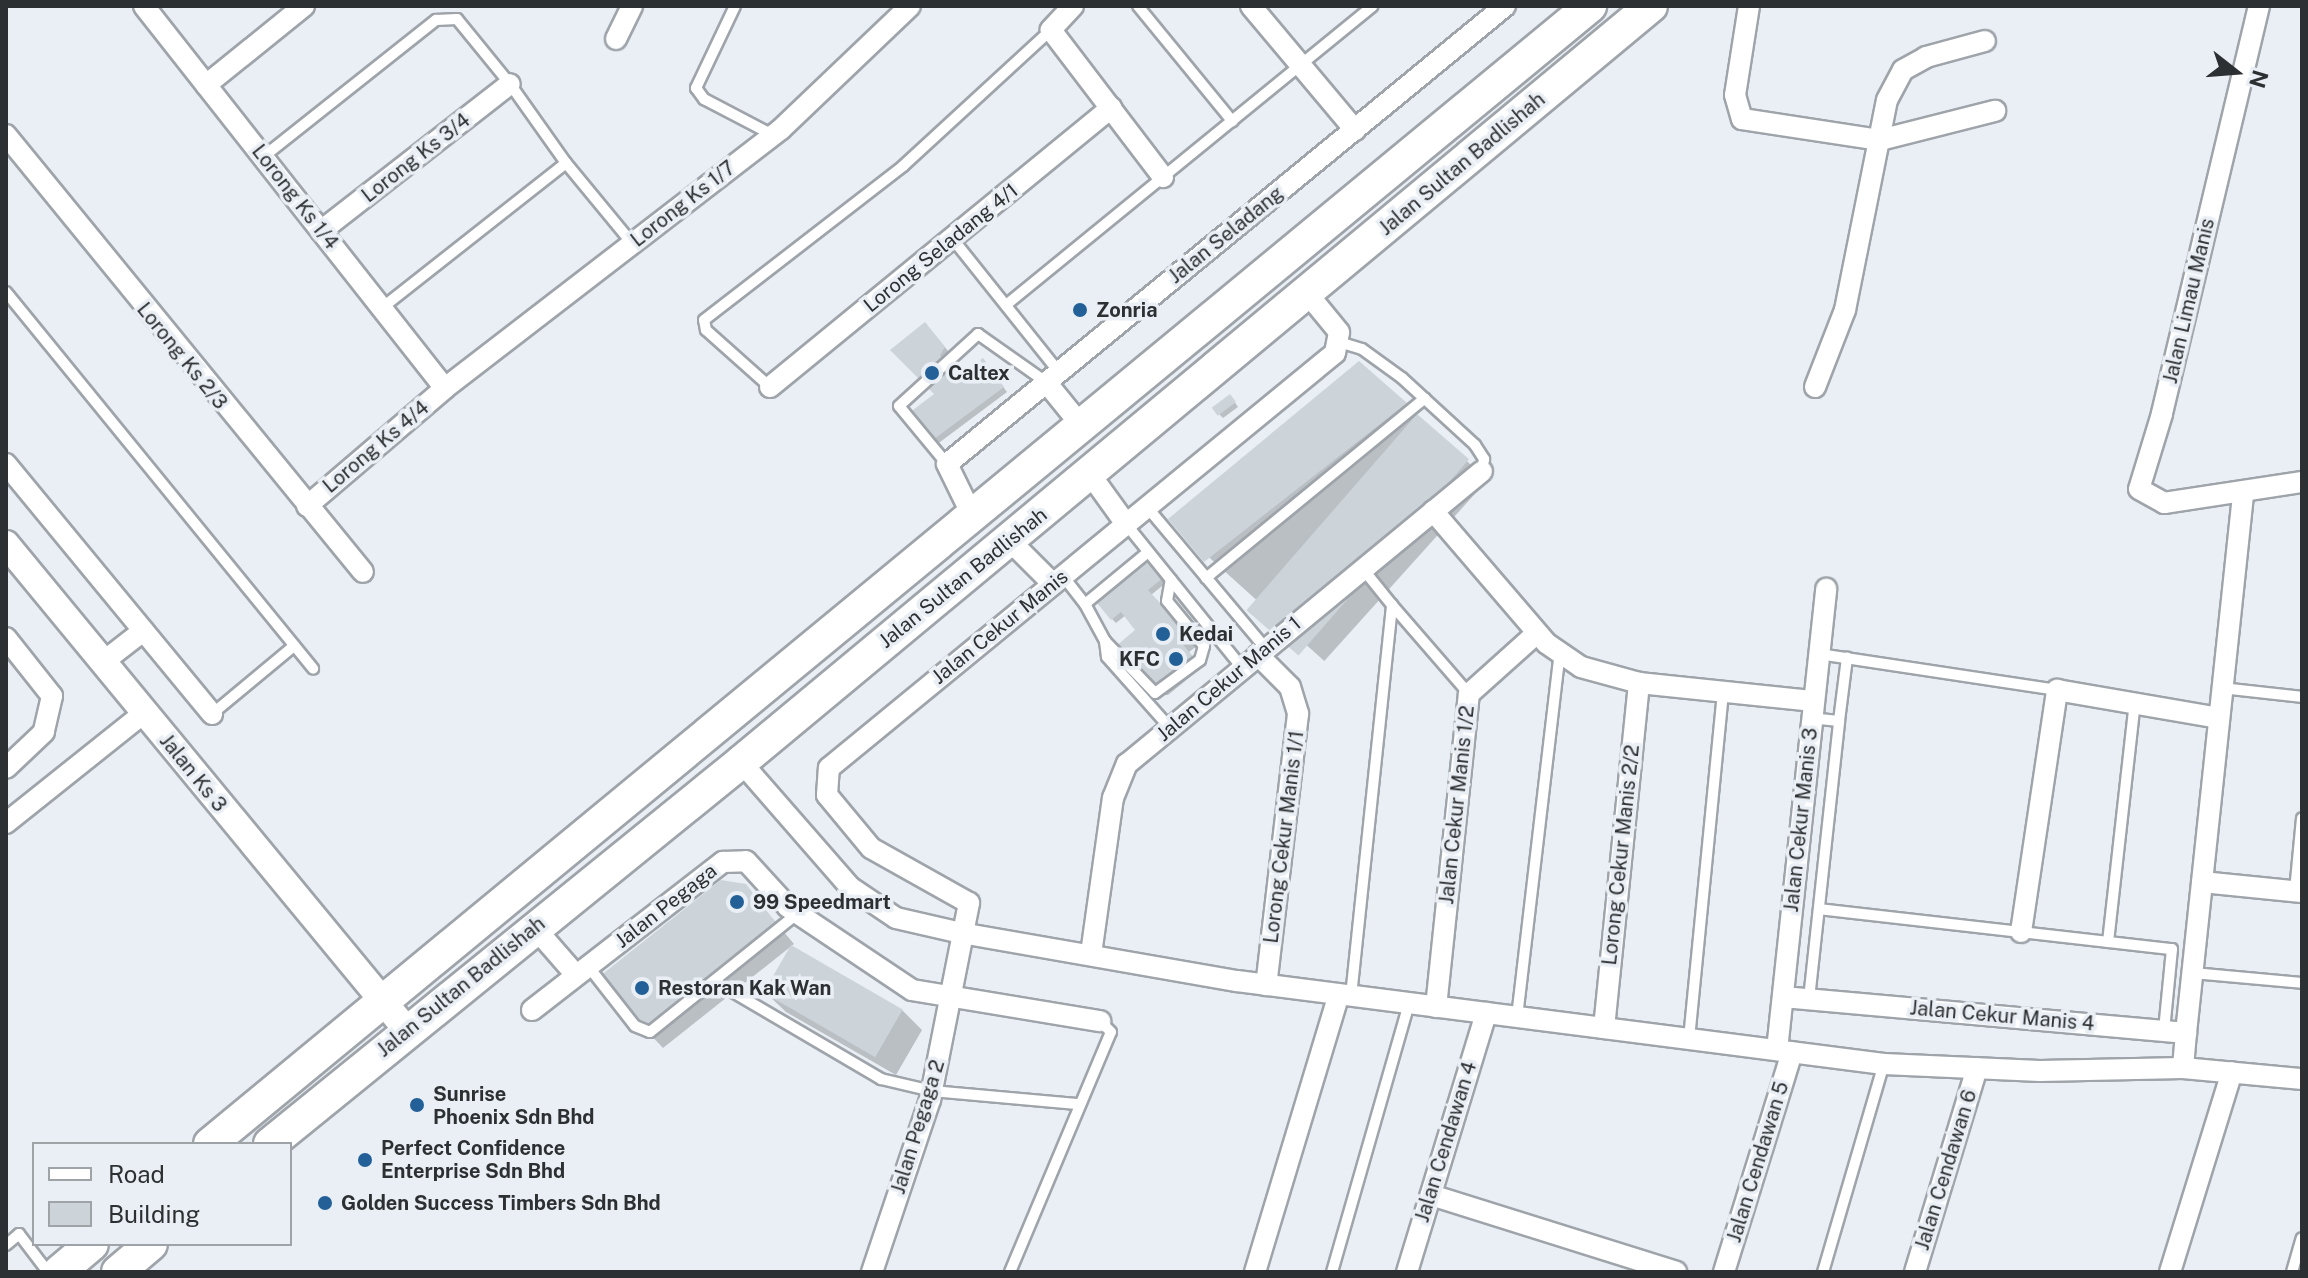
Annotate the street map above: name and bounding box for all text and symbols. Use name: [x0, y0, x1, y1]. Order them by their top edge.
north arrow: [2196, 32, 2276, 112]
text: N: [2244, 67, 2274, 91]
street label: Jalan Sultan Badlishah: [1374, 87, 1550, 241]
street label: Lorong Ks 3/4: [357, 108, 475, 208]
street label: Lorong Ks 1/4: [247, 140, 343, 254]
street label: Lorong Ks 1/7: [626, 156, 740, 252]
street label: Lorong Seladang 4/1: [859, 178, 1023, 318]
street label: Jalan Seladang: [1164, 181, 1288, 289]
street label: Jalan Limau Manis: [2158, 216, 2220, 386]
street label: Lorong Ks 2/3: [132, 298, 232, 414]
place label: Zonria: [1096, 298, 1157, 322]
marker: Zonria: [1071, 301, 1089, 319]
place label: Caltex: [948, 361, 1010, 385]
marker: Caltex: [923, 364, 941, 382]
street label: Lorong Ks 4/4: [318, 396, 434, 498]
street label: Jalan Sultan Badlishah: [874, 503, 1052, 653]
street label: Jalan Cekur Manis: [927, 565, 1073, 689]
street label: Jalan Cekur Manis 1: [1152, 612, 1306, 746]
place label: Kedai: [1179, 622, 1233, 646]
marker: Kedai: [1154, 625, 1172, 643]
place label: KFC: [1119, 647, 1160, 671]
marker: KFC: [1167, 650, 1185, 668]
street label: Jalan Cekur Manis 1/2: [1435, 704, 1479, 906]
street label: Jalan Cekur Manis 3: [1779, 726, 1823, 914]
street label: Jalan Ks 3: [154, 729, 232, 817]
street label: Lorong Cekur Manis 1/1: [1259, 729, 1309, 945]
street label: Lorong Cekur Manis 2/2: [1597, 743, 1645, 967]
street label: Jalan Pegaga: [610, 859, 722, 953]
place label: 99 Speedmart: [753, 890, 891, 914]
marker: 99 Speedmart: [728, 893, 746, 911]
street label: Jalan Sultan Badlishah: [372, 912, 550, 1062]
place label: Restoran Kak Wan: [658, 976, 832, 1000]
marker: Restoran Kak Wan: [633, 979, 651, 997]
street label: Jalan Cekur Manis 4: [1909, 996, 2095, 1036]
street label: Jalan Pegaga 2: [886, 1057, 950, 1197]
street label: Jalan Cendawan 4: [1410, 1059, 1482, 1225]
street label: Jalan Cendawan 5: [1722, 1079, 1794, 1245]
place label: Sunrise Phoenix Sdn Bhd: [433, 1082, 594, 1129]
street label: Jalan Cendawan 6: [1910, 1087, 1982, 1253]
marker: Sunrise Phoenix Sdn Bhd: [408, 1096, 426, 1114]
place label: Perfect Confidence Enterprise Sdn Bhd: [381, 1136, 565, 1183]
legend: [32, 1142, 292, 1246]
marker: Perfect Confidence Enterprise Sdn Bhd: [356, 1151, 374, 1169]
text: Road: [108, 1160, 165, 1188]
place label: Golden Success Timbers Sdn Bhd: [341, 1191, 661, 1215]
marker: Golden Success Timbers Sdn Bhd: [316, 1194, 334, 1212]
text: Building: [108, 1200, 200, 1228]

